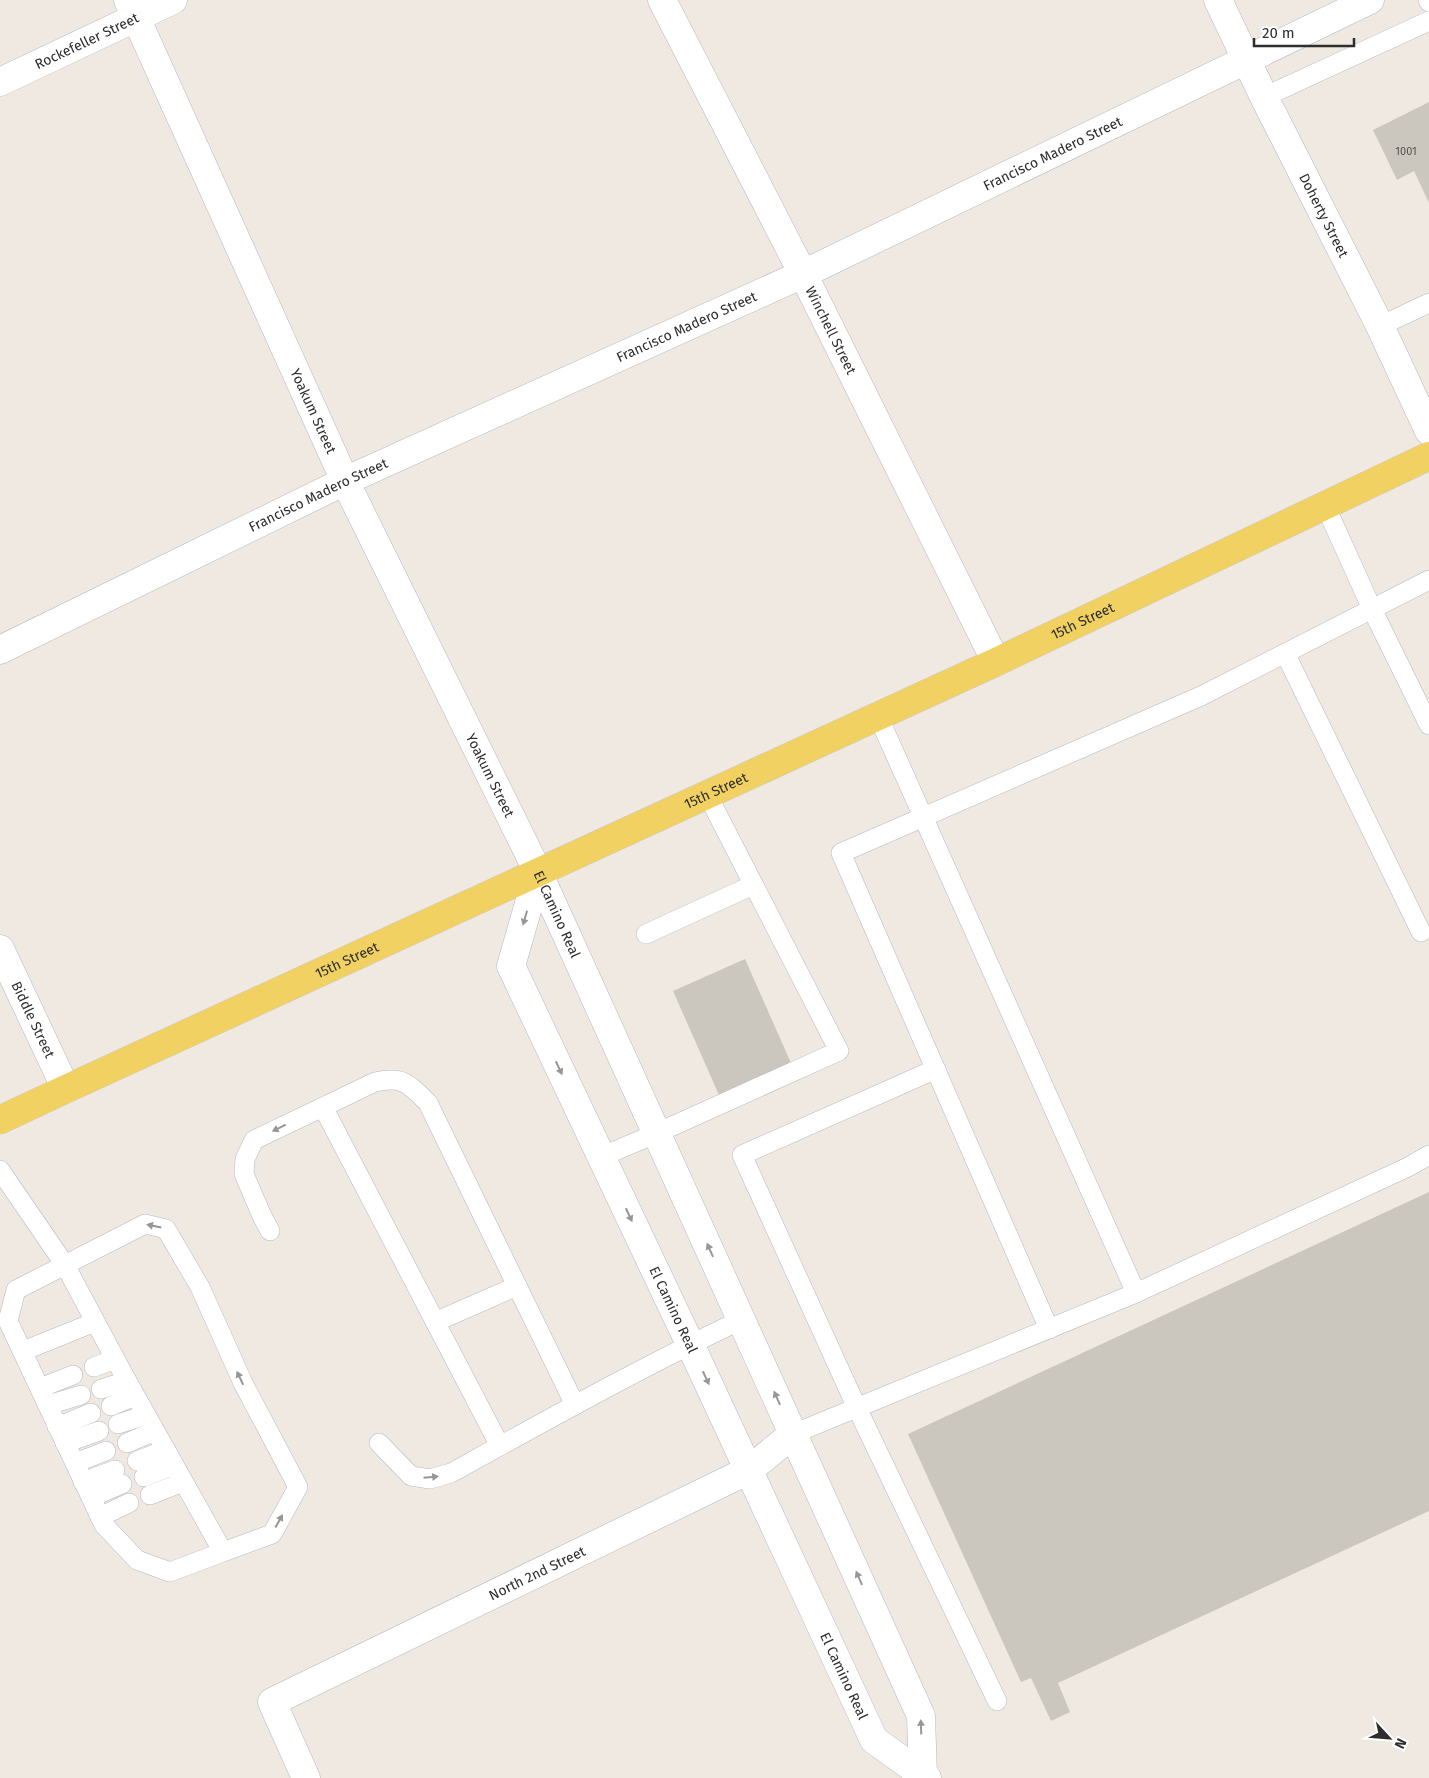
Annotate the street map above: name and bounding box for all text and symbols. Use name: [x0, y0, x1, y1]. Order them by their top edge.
street label: Rockefeller Street: [32, 9, 143, 73]
scale bar: [1254, 15, 1354, 47]
text: 20 m: [1262, 24, 1295, 42]
street label: Francisco Madero Street: [981, 113, 1126, 195]
house number: 1001: [1395, 145, 1417, 158]
street label: Doherty Street: [1295, 171, 1352, 261]
street label: Winchell Street: [801, 284, 860, 378]
street label: Francisco Madero Street: [614, 288, 760, 366]
street label: Yoakum Street: [286, 366, 340, 457]
street label: Francisco Madero Street: [246, 454, 391, 536]
street label: 15th Street: [1048, 599, 1118, 644]
street label: Yoakum Street: [462, 731, 518, 821]
street label: 15th Street: [682, 769, 751, 813]
street label: El Camino Real: [530, 868, 584, 961]
one-way arrow: [520, 911, 528, 926]
street label: 15th Street: [313, 938, 382, 982]
street label: Biddle Street: [7, 979, 59, 1062]
one-way arrow: [555, 1061, 563, 1075]
one-way arrow: [272, 1124, 286, 1132]
one-way arrow: [625, 1208, 633, 1222]
one-way arrow: [146, 1222, 161, 1230]
one-way arrow: [706, 1243, 714, 1257]
street label: El Camino Real: [645, 1264, 701, 1356]
one-way arrow: [236, 1371, 244, 1385]
one-way arrow: [702, 1371, 710, 1385]
one-way arrow: [773, 1391, 781, 1405]
one-way arrow: [423, 1473, 439, 1481]
one-way arrow: [274, 1515, 283, 1528]
street label: North 2nd Street: [486, 1542, 589, 1604]
one-way arrow: [854, 1571, 862, 1585]
street label: El Camino Real: [816, 1630, 871, 1722]
north arrow: [1364, 1713, 1414, 1763]
one-way arrow: [917, 1719, 925, 1735]
text: N: [1391, 1736, 1410, 1751]

